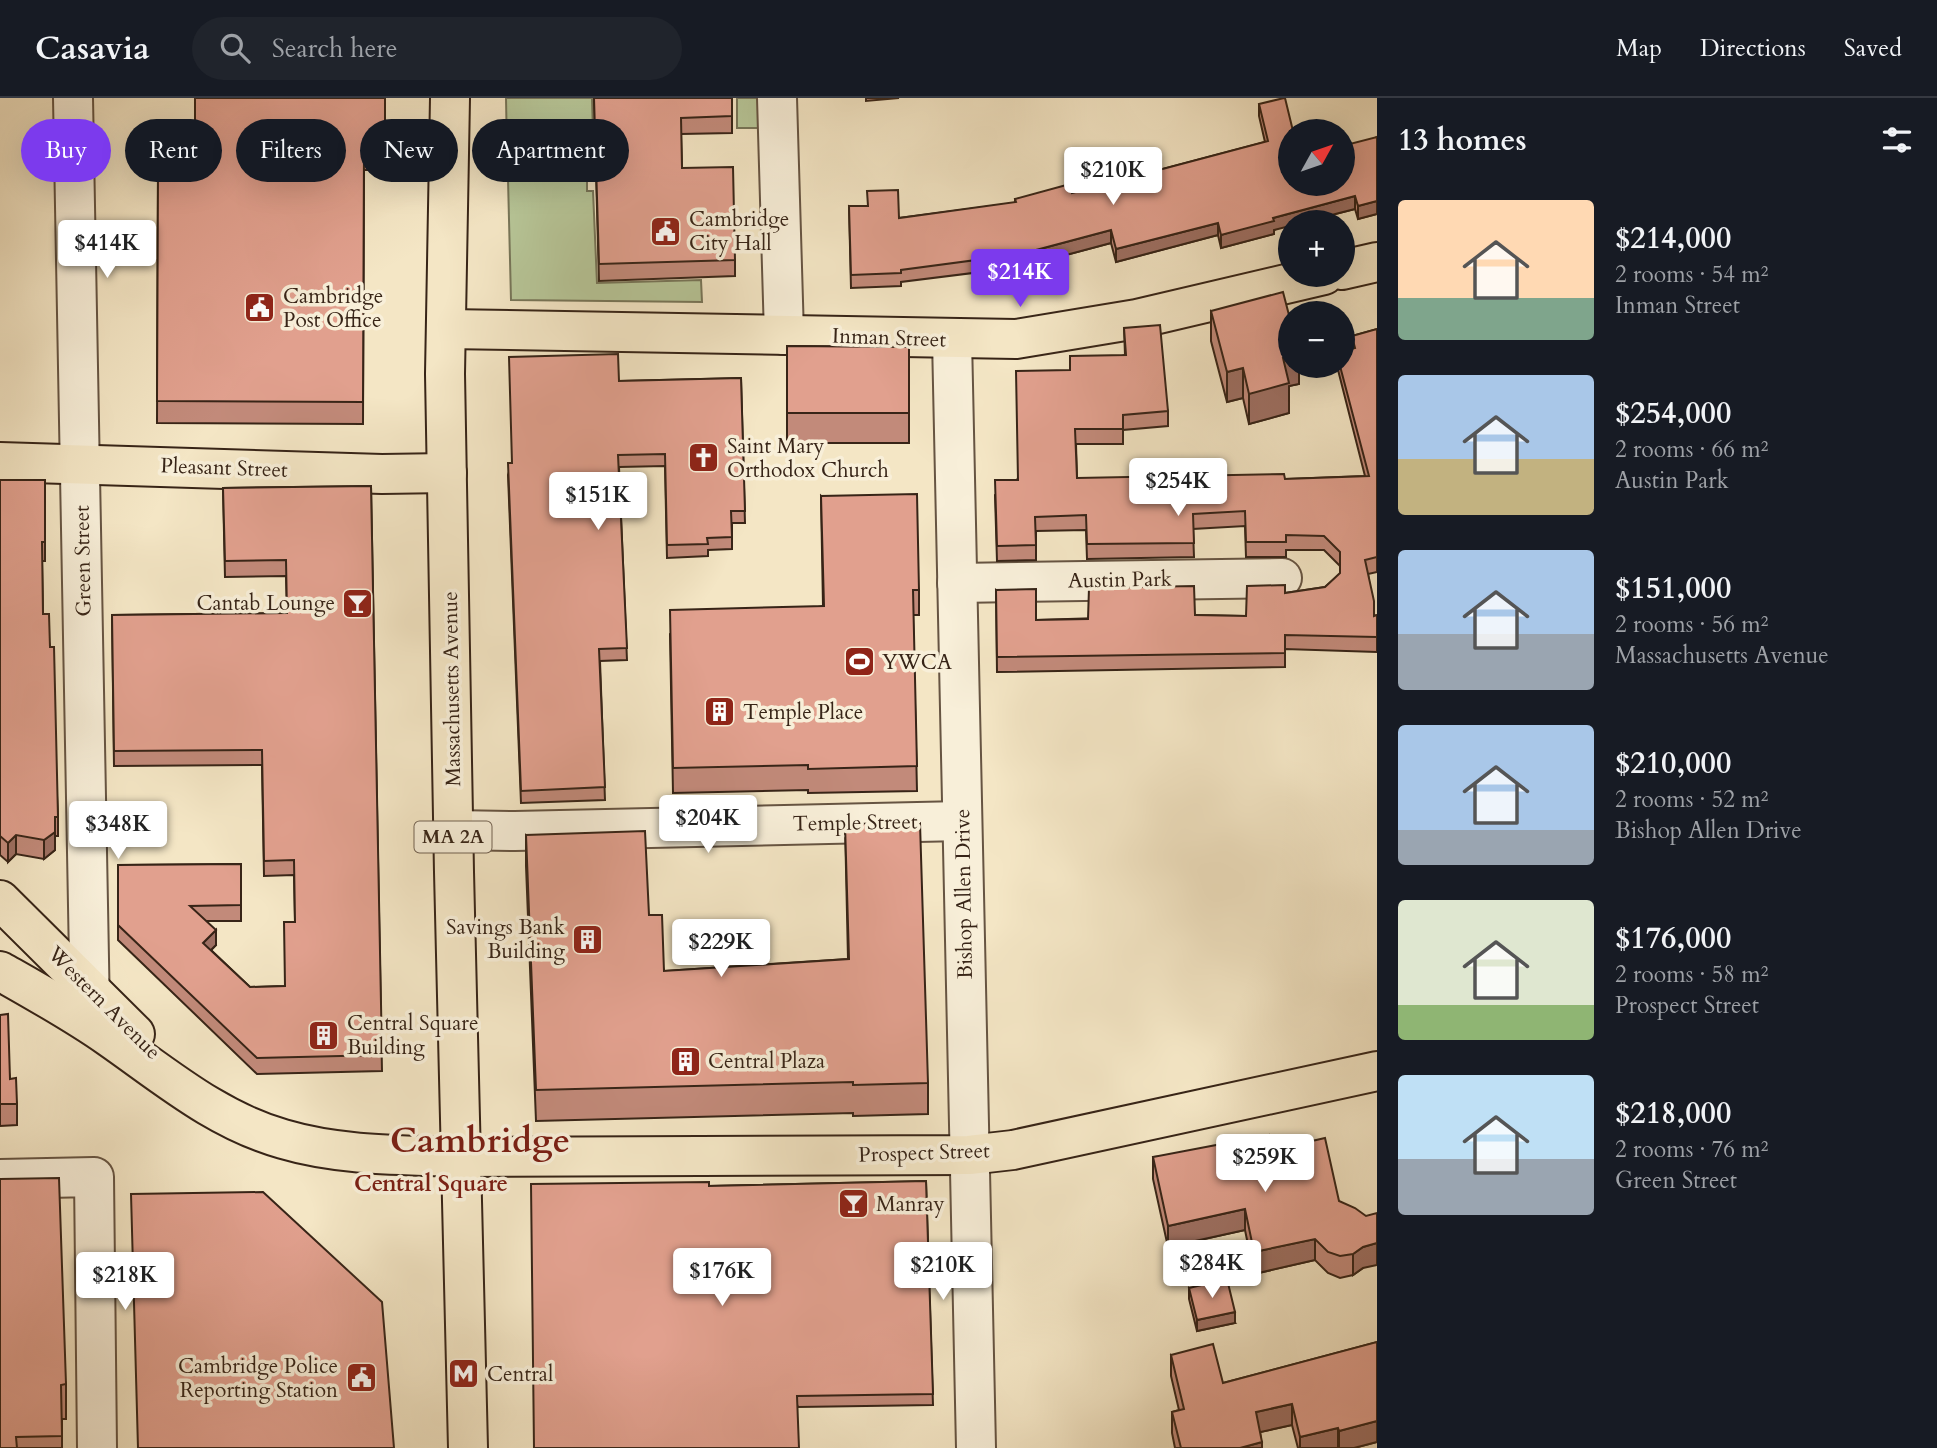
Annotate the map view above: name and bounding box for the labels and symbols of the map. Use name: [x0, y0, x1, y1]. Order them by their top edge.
north arrow: [1278, 119, 1354, 196]
pin: $210K: [1064, 148, 1162, 207]
place label: Cambridge City Hall: [689, 205, 789, 258]
public building icon: Cambridge City Hall: [649, 214, 683, 248]
pin: $414K: [58, 220, 156, 280]
pin: $214K: [971, 250, 1069, 309]
place label: Cambridge Post Office: [283, 282, 383, 335]
public building icon: Cambridge Post Office: [243, 291, 277, 325]
street label: Inman Street: [832, 322, 947, 354]
place label: Saint Mary Orthodox Church: [727, 432, 889, 485]
church icon: Saint Mary Orthodox Church: [687, 441, 721, 475]
street label: Pleasant Street: [160, 451, 288, 485]
pin: $254K: [1129, 458, 1227, 518]
pin: $151K: [549, 472, 647, 532]
street label: Green Street: [68, 505, 98, 617]
street label: Austin Park: [1068, 565, 1173, 595]
bar icon: Cantab Lounge: [341, 586, 375, 620]
place label: Cantab Lounge: [196, 589, 335, 618]
street label: Massachusetts Avenue: [436, 591, 468, 787]
sports icon: YWCA: [842, 645, 876, 679]
place label: YWCA: [882, 648, 952, 677]
building icon: Temple Place: [703, 695, 737, 729]
place label: Temple Place: [743, 698, 863, 727]
pin: $204K: [659, 796, 757, 855]
pin: $348K: [69, 802, 167, 861]
street label: Temple Street: [792, 807, 918, 839]
street label: Bishop Allen Drive: [948, 809, 980, 979]
road number: MA 2A: [414, 822, 491, 852]
place label: Savings Bank Building: [446, 913, 566, 966]
pin: $229K: [672, 920, 770, 979]
building icon: Savings Bank Building: [571, 922, 605, 956]
street label: Western Avenue: [40, 939, 167, 1066]
place label: Central Square Building: [347, 1009, 478, 1062]
building icon: Central Square Building: [307, 1018, 341, 1052]
building icon: Central Plaza: [668, 1044, 702, 1078]
place label: Central Plaza: [708, 1047, 825, 1076]
district label: Cambridge: [390, 1117, 570, 1165]
pin: $259K: [1216, 1134, 1314, 1194]
street label: Prospect Street: [858, 1136, 991, 1170]
district label: Central Square: [354, 1168, 508, 1199]
bar icon: Manray: [836, 1187, 870, 1221]
place label: Manray: [876, 1190, 945, 1219]
pin: $284K: [1163, 1240, 1261, 1300]
pin: $210K: [894, 1242, 992, 1302]
pin: $176K: [673, 1248, 771, 1308]
pin: $218K: [76, 1252, 174, 1312]
place label: Cambridge Police Reporting Station: [178, 1352, 338, 1405]
metro station icon: Central: [447, 1357, 481, 1391]
place label: Central: [487, 1360, 553, 1389]
public building icon: Cambridge Police Reporting Station: [344, 1361, 378, 1395]

